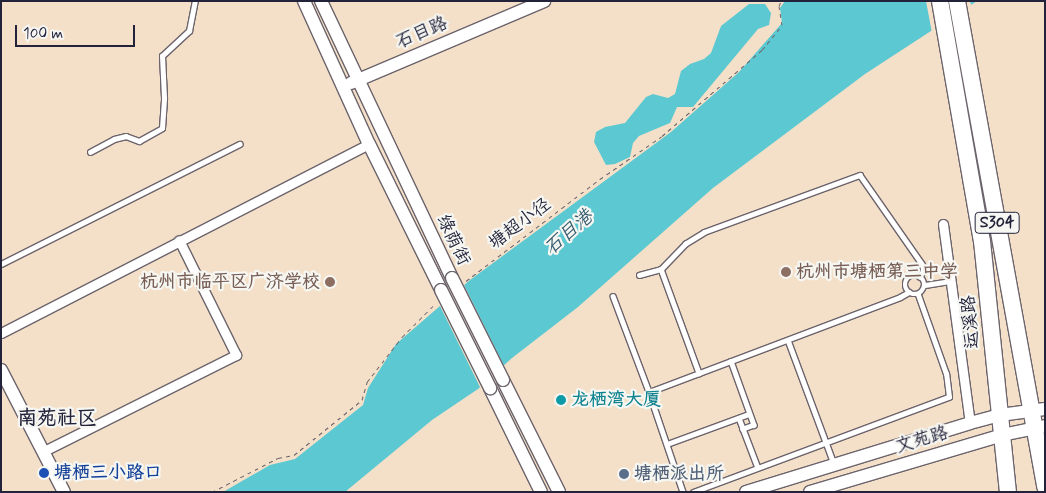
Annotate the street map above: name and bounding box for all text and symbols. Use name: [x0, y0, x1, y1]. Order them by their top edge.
street label: 石目路: [393, 13, 451, 53]
scale bar: [18, 15, 138, 47]
text: 100 m: [23, 24, 63, 44]
street label: 塘超小径: [485, 194, 555, 254]
water label: 石目港: [540, 206, 598, 260]
road number: S304: [974, 210, 1020, 237]
street label: 绿荫街: [431, 211, 475, 269]
place label: 杭州市塘栖第三中学: [796, 261, 958, 283]
marker: 杭州市塘栖第三中学: [780, 266, 792, 278]
place label: 杭州市临平区广济学校: [140, 271, 320, 293]
marker: 杭州市临平区广济学校: [324, 276, 336, 288]
street label: 运溪路: [958, 294, 984, 350]
place label: 龙栖湾大厦: [571, 389, 661, 411]
marker: 龙栖湾大厦: [555, 394, 567, 406]
district label: 南苑社区: [17, 406, 97, 430]
street label: 文苑路: [893, 422, 951, 458]
place label: 塘栖三小路口: [54, 462, 162, 484]
place label: 塘栖派出所: [634, 463, 724, 485]
marker: 塘栖三小路口: [38, 467, 50, 479]
marker: 塘栖派出所: [618, 468, 630, 480]

